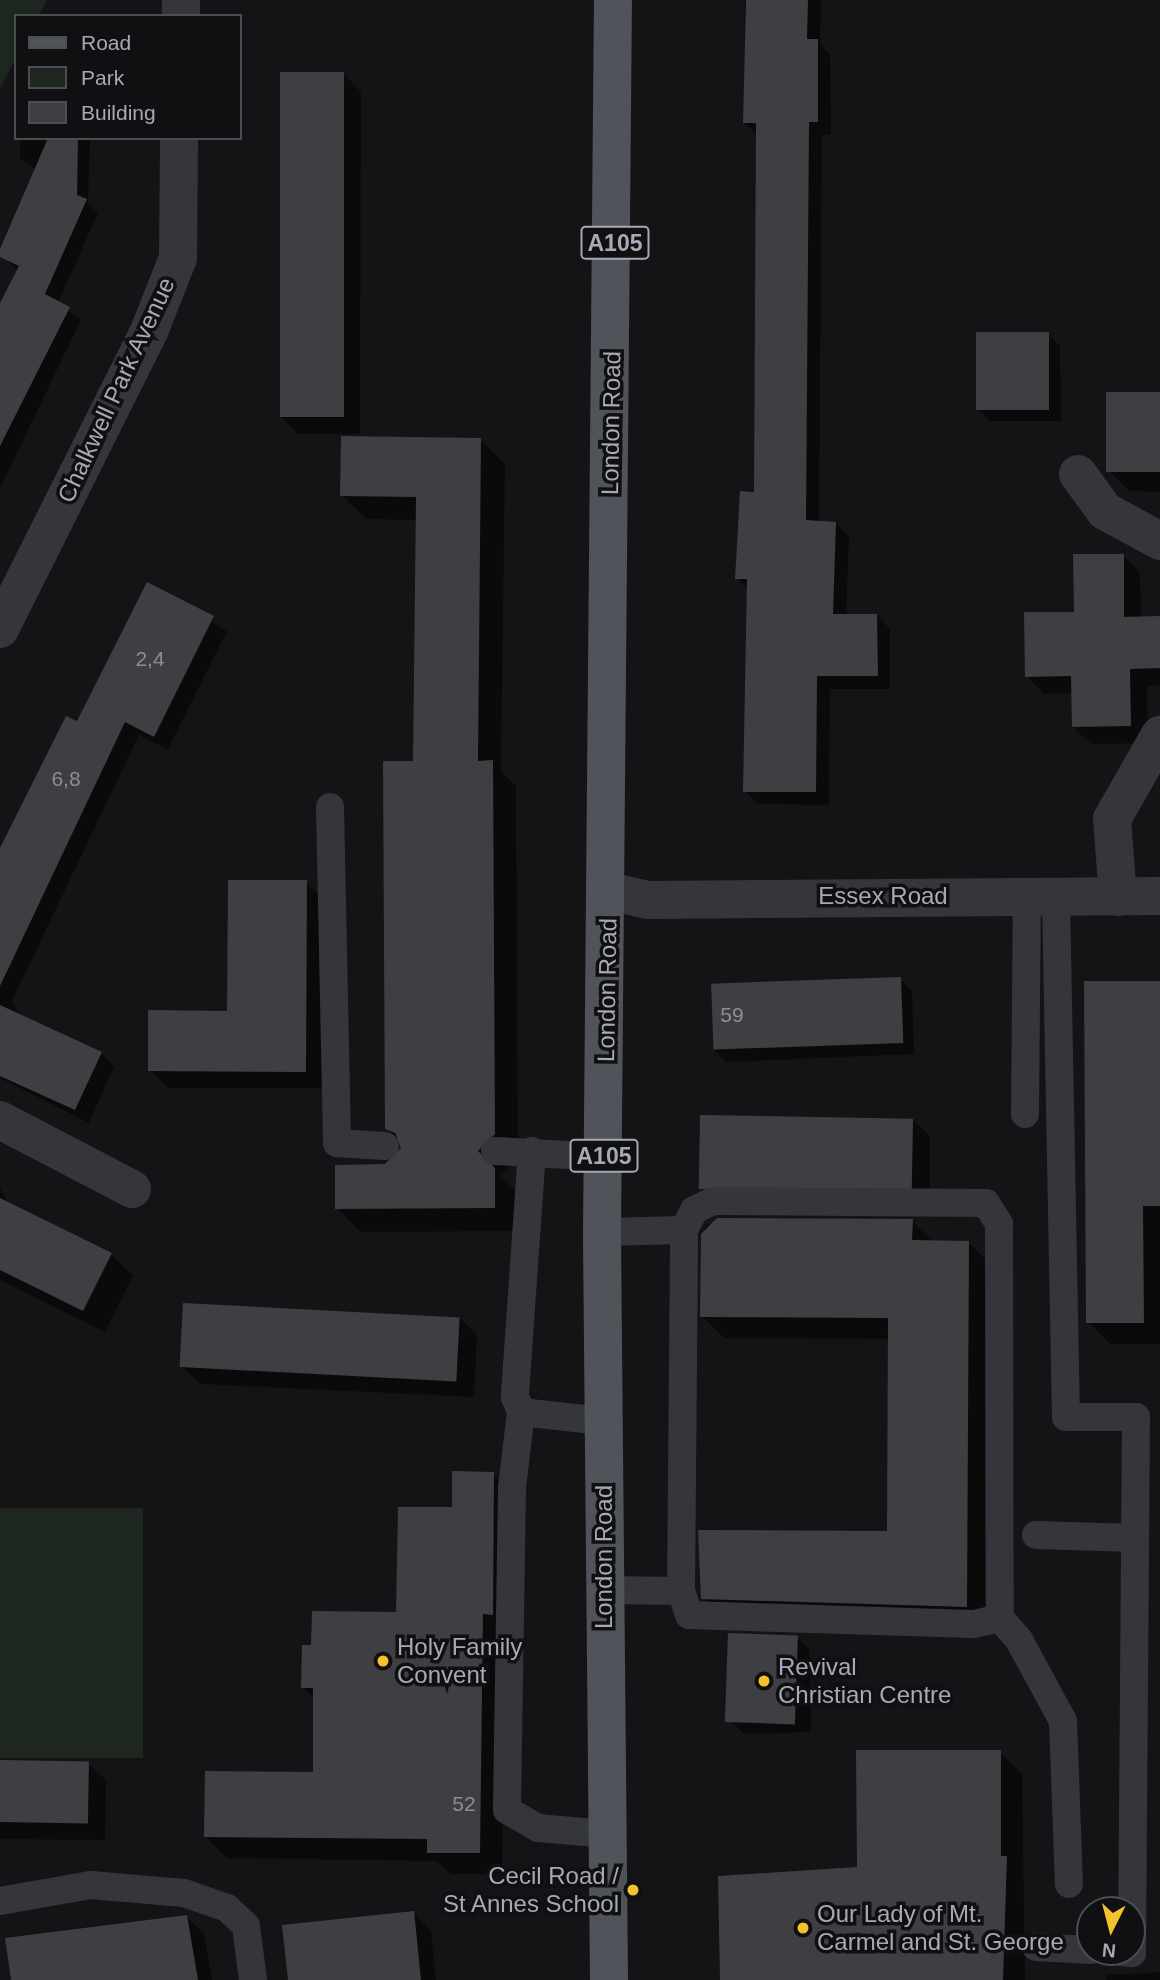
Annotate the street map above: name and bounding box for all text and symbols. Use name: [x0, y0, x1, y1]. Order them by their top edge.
legend: [14, 14, 242, 140]
text: Road: [81, 31, 131, 54]
text: Park: [81, 66, 124, 89]
text: Building: [81, 101, 156, 124]
road number: A105: [580, 224, 650, 262]
street label: Chalkwell Park Avenue: [51, 272, 181, 508]
street label: London Road: [595, 351, 627, 495]
house number: 2,4: [135, 646, 165, 672]
house number: 6,8: [51, 766, 81, 792]
street label: Essex Road: [818, 882, 948, 910]
street label: London Road: [591, 918, 623, 1062]
house number: 59: [720, 1002, 744, 1028]
road number: A105: [569, 1136, 639, 1176]
street label: London Road: [590, 1485, 618, 1629]
place label: Holy Family Convent: [397, 1633, 522, 1689]
marker: Holy Family Convent: [375, 1653, 391, 1669]
place label: Revival Christian Centre: [778, 1653, 951, 1709]
marker: Revival Christian Centre: [756, 1673, 772, 1689]
house number: 52: [452, 1791, 476, 1817]
place label: Cecil Road / St Annes School: [442, 1862, 619, 1918]
marker: Cecil Road / St Annes School: [625, 1882, 641, 1898]
north arrow: [1076, 1896, 1146, 1966]
place label: Our Lady of Mt. Carmel and St. George: [817, 1900, 1064, 1956]
marker: Our Lady of Mt. Carmel and St. George: [795, 1920, 811, 1936]
text: N: [1101, 1939, 1117, 1962]

